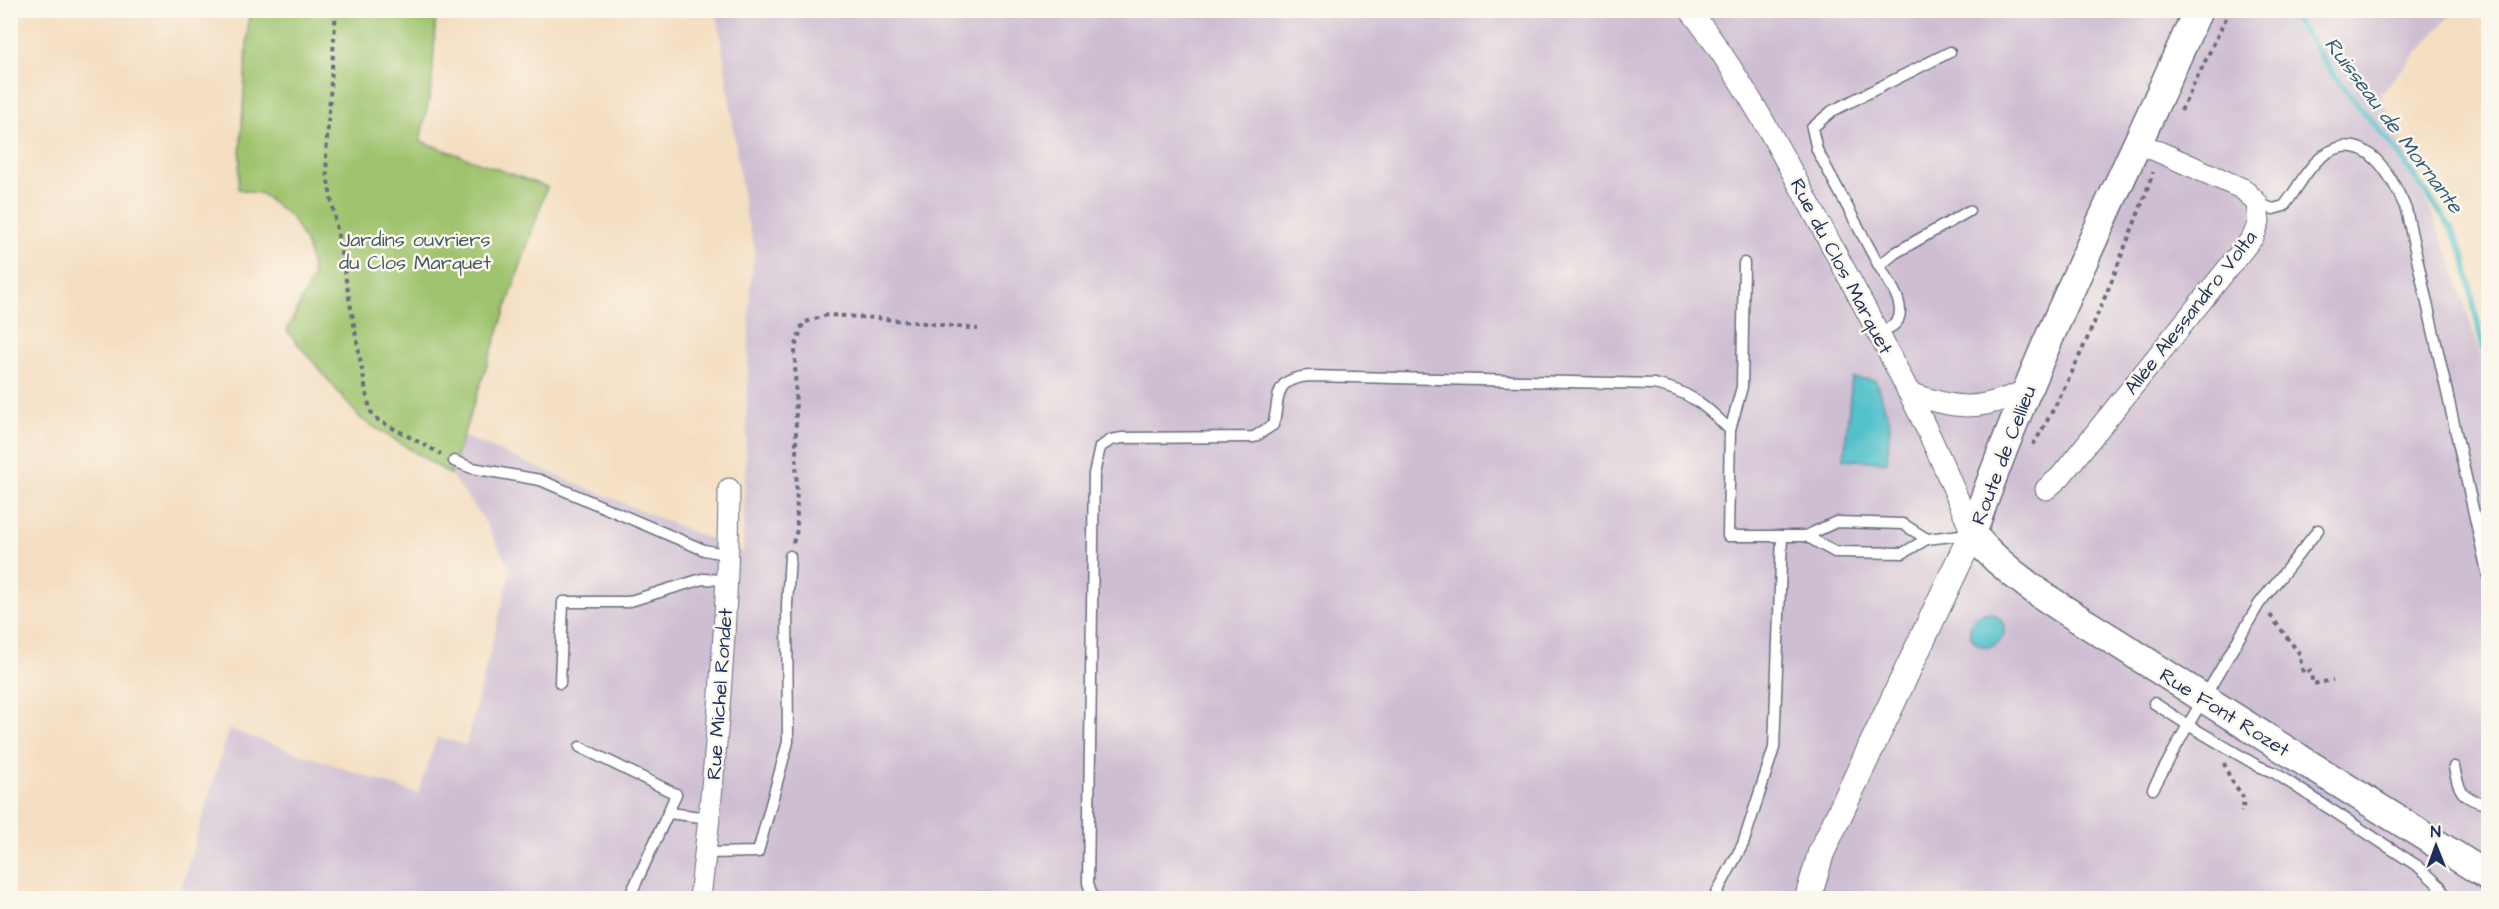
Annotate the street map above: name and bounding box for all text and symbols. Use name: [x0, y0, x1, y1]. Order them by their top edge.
water label: Ruisseau de Mornante: [2318, 31, 2471, 221]
street label: Rue du Clos Marquet: [1783, 174, 1899, 359]
street label: Allée Alessandro Volta: [2118, 225, 2264, 401]
park label: Jardins ouvriers du Clos Marquet: [339, 226, 491, 277]
street label: Route de Cellieu: [1965, 382, 2043, 529]
street label: Rue Michel Rondet: [700, 607, 740, 781]
street label: Rue Font Rozet: [2154, 662, 2295, 764]
north arrow: [2406, 816, 2466, 876]
text: N: [2431, 821, 2441, 843]

